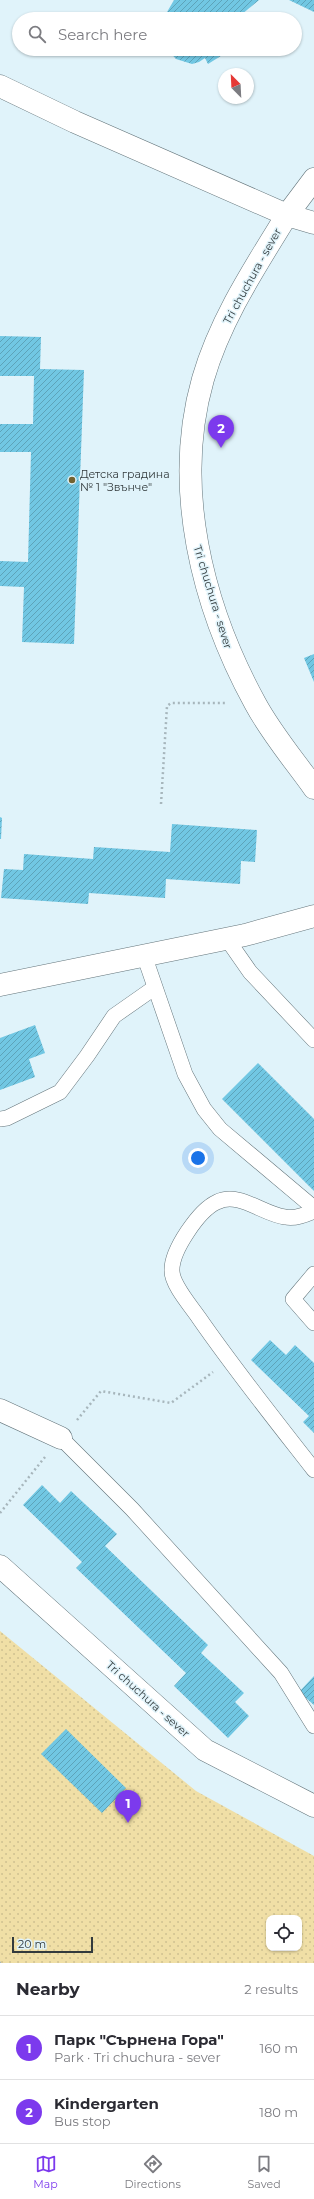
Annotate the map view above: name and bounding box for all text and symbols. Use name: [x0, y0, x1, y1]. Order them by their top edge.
search box: [12, 12, 302, 56]
icon: search: [26, 23, 48, 45]
text: Search here: [58, 25, 147, 44]
north arrow: [218, 68, 254, 104]
street label: Tri chuchura - sever: [220, 226, 284, 326]
pin: 2: [208, 415, 234, 448]
place label: Детска градина № 1 "Звънче": [80, 467, 170, 494]
marker: Детска градина № 1 "Звънче": [67, 475, 77, 485]
street label: Tri chuchura - sever: [191, 544, 235, 650]
your location: [188, 1148, 208, 1168]
street label: Tri chuchura - sever: [103, 1658, 193, 1740]
pin: 1: [115, 1790, 141, 1823]
map controls: [266, 1915, 302, 1951]
button: locate: [266, 1915, 302, 1951]
scale bar: [12, 1935, 93, 1954]
text: 20 m: [18, 1937, 46, 1951]
text: Nearby: [16, 1979, 80, 1999]
text: 2 results: [244, 1981, 298, 1997]
text: Парк "Сърнена Гора": [54, 2030, 224, 2049]
text: 1: [26, 2040, 32, 2056]
text: 160 m: [260, 2040, 298, 2056]
text: Park · Tri chuchura - sever: [54, 2049, 221, 2065]
text: Kindergarten: [54, 2094, 159, 2113]
text: 2: [25, 2104, 33, 2120]
text: 180 m: [259, 2104, 298, 2120]
text: Bus stop: [54, 2113, 111, 2129]
tab: Map: [33, 2153, 58, 2191]
tab: Directions: [125, 2153, 181, 2191]
tab: Saved: [248, 2153, 281, 2191]

